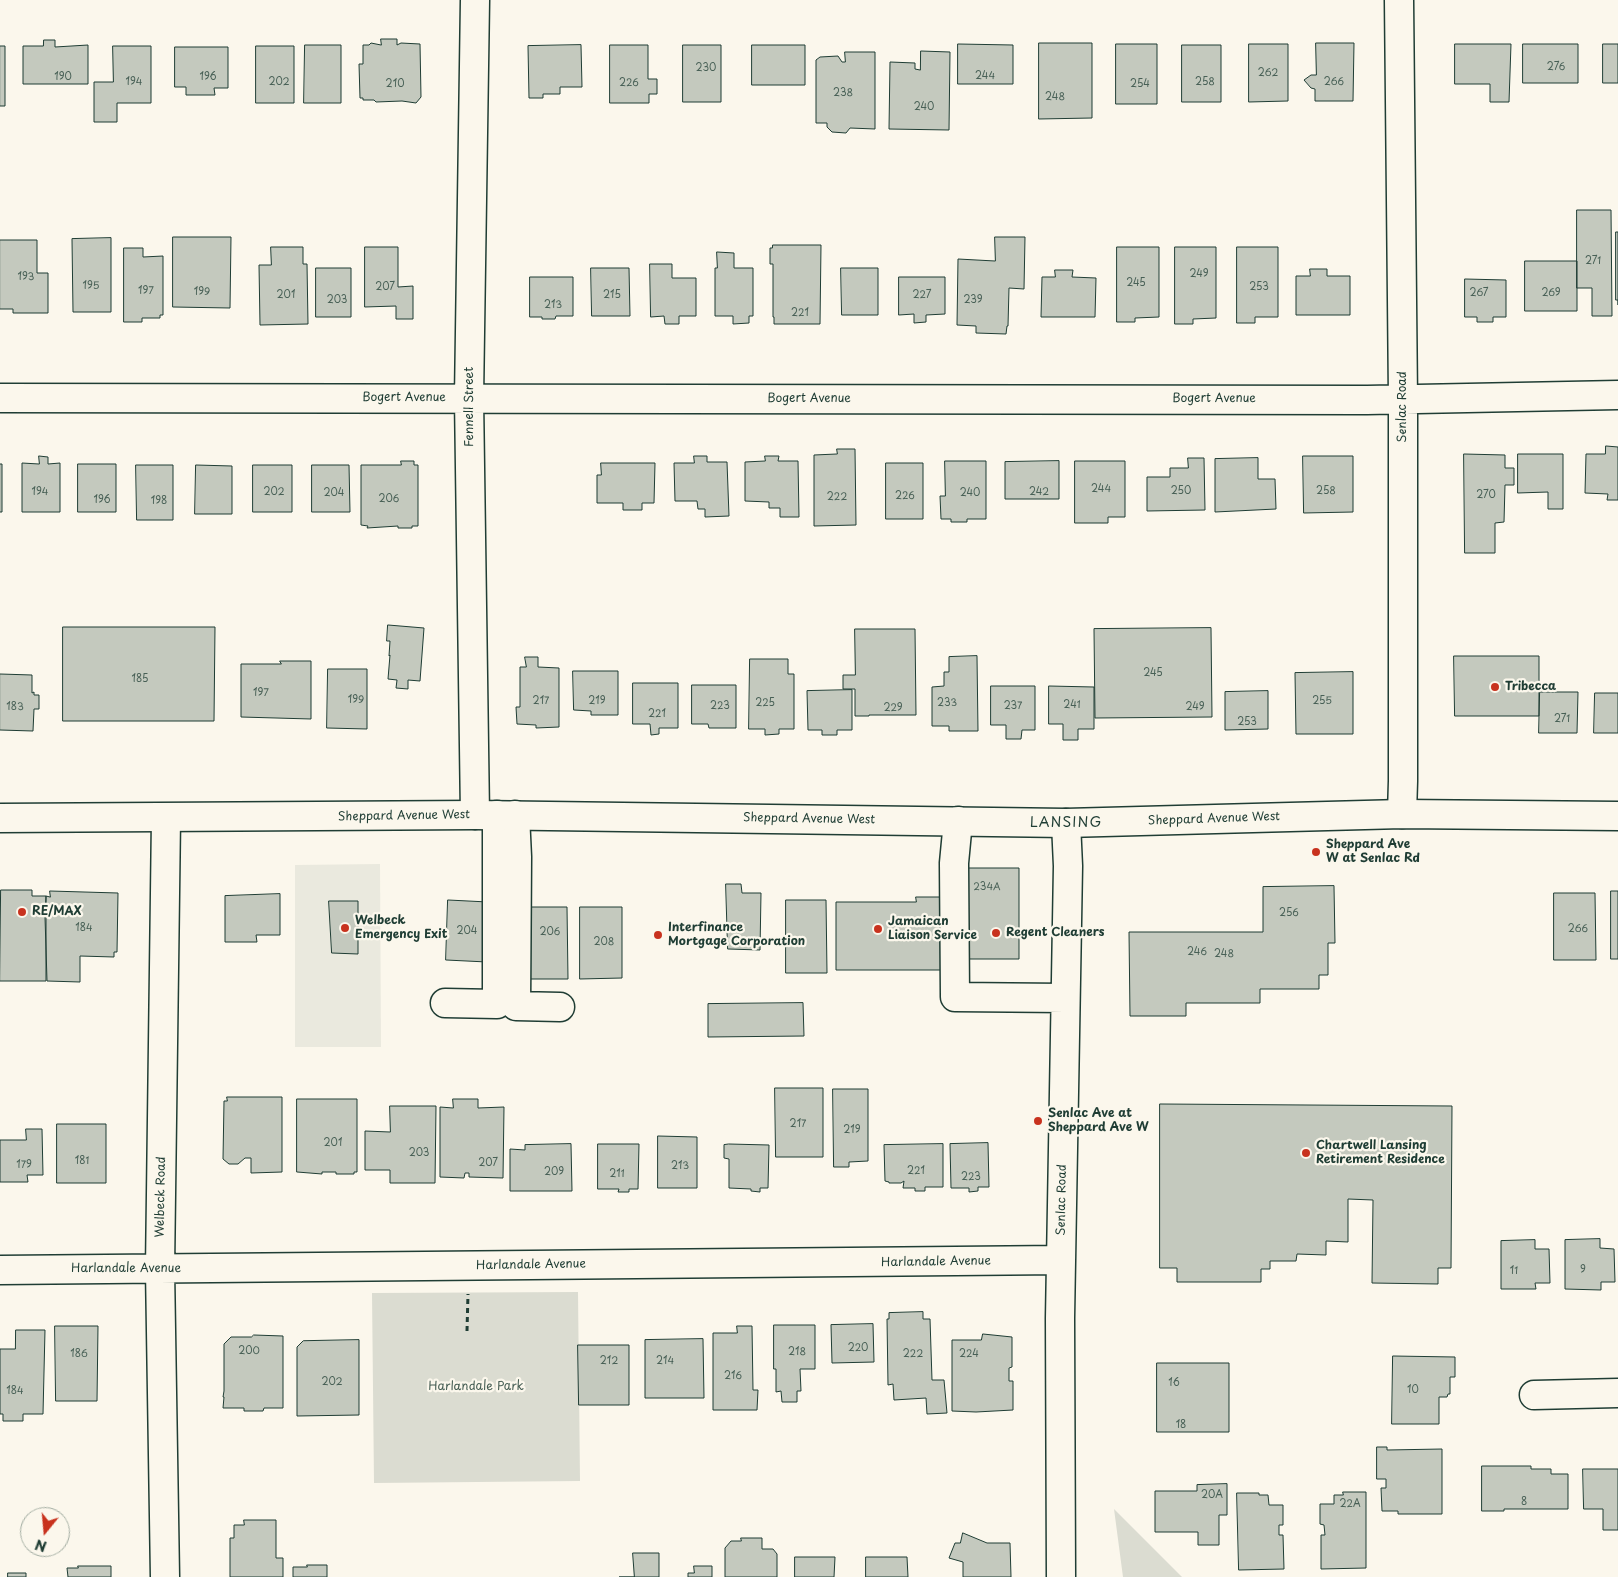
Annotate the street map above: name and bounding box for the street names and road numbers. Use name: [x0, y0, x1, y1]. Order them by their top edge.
street label: Fennell Street: [463, 367, 477, 447]
street label: Senlac Road: [1396, 371, 1410, 443]
street label: Bogert Avenue: [362, 391, 446, 405]
street label: Bogert Avenue: [767, 392, 851, 406]
street label: Bogert Avenue: [1172, 392, 1256, 406]
street label: Sheppard Avenue West: [338, 808, 470, 824]
street label: Sheppard Avenue West: [1148, 809, 1280, 829]
street label: Sheppard Avenue West: [743, 811, 875, 827]
street label: Welbeck Road: [153, 1156, 169, 1238]
street label: Senlac Road: [1054, 1164, 1070, 1236]
street label: Harlandale Avenue: [881, 1254, 991, 1270]
street label: Harlandale Avenue: [476, 1257, 586, 1273]
street label: Harlandale Avenue: [71, 1262, 181, 1276]

